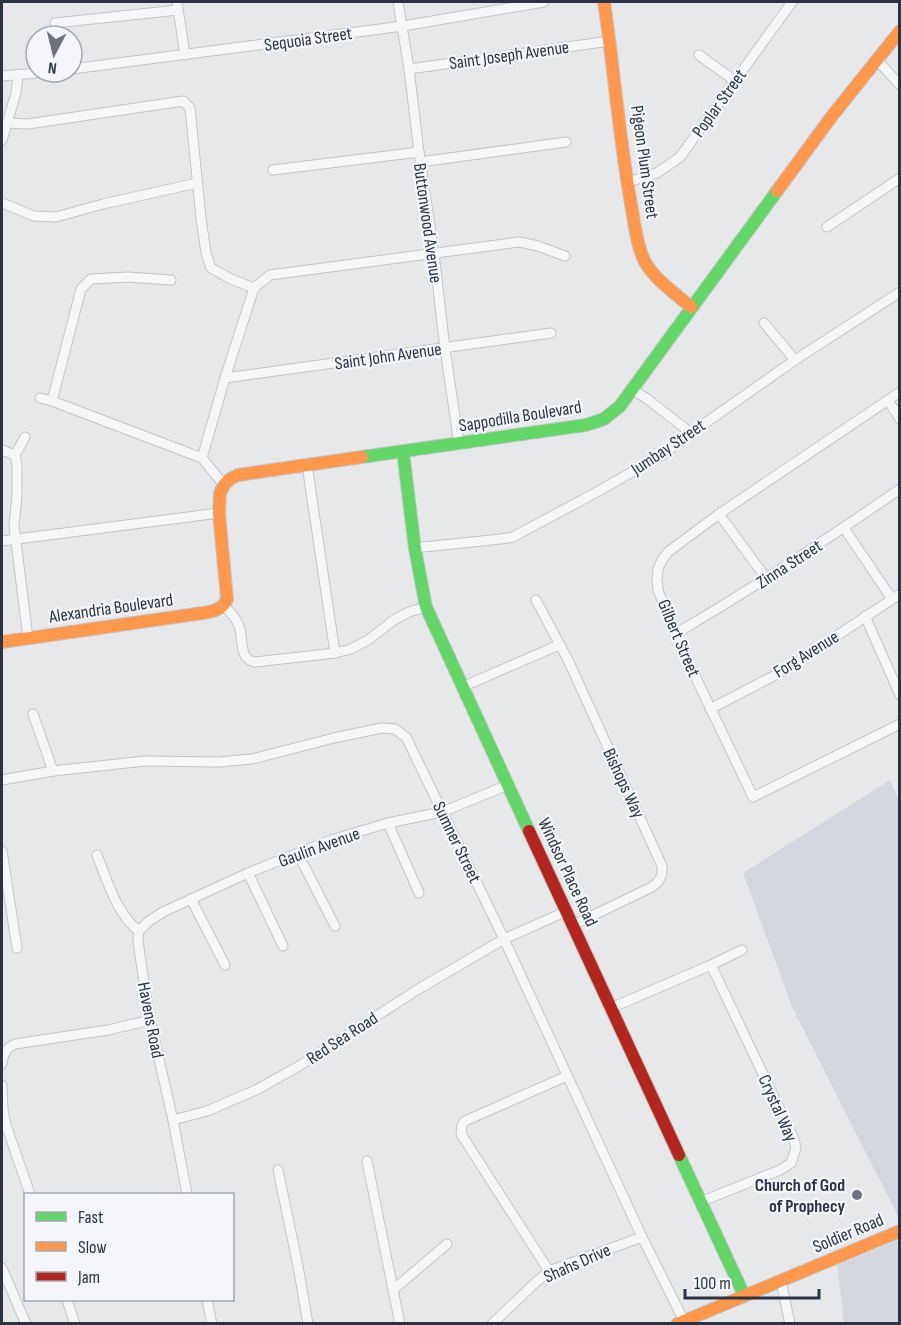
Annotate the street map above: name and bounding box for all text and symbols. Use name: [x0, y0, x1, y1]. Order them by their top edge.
street label: Sequoia Street: [263, 23, 354, 56]
north arrow: [24, 24, 84, 84]
street label: Saint Joseph Avenue: [448, 37, 570, 74]
text: N: [47, 57, 58, 77]
street label: Poplar Street: [688, 65, 751, 141]
street label: Pigeon Plum Street: [626, 104, 663, 221]
street label: Buttonwood Avenue: [409, 162, 446, 284]
street label: Saint John Avenue: [333, 339, 443, 374]
street label: Sappodilla Boulevard: [457, 396, 583, 437]
street label: Jumbay Street: [626, 415, 710, 480]
street label: Zinna Street: [753, 535, 826, 593]
street label: Alexandria Boulevard: [47, 589, 174, 628]
street label: Gilbert Street: [653, 596, 704, 681]
street label: Forg Avenue: [770, 626, 843, 683]
street label: Bishops Way: [598, 745, 649, 822]
street label: Sumner Street: [428, 798, 485, 887]
street label: Windsor Place Road: [533, 815, 602, 930]
street label: Gaulin Avenue: [276, 823, 363, 872]
street label: Havens Road: [133, 980, 168, 1060]
street label: Red Sea Road: [303, 1008, 382, 1069]
street label: Crystal Way: [754, 1072, 802, 1145]
place label: Church of God of Prophecy: [755, 1175, 845, 1217]
marker: Church of God of Prophecy: [850, 1188, 864, 1202]
legend: [24, 1193, 234, 1301]
text: Fast: [78, 1207, 104, 1228]
street label: Soldier Road: [810, 1209, 887, 1258]
text: Slow: [78, 1237, 107, 1258]
street label: Shahs Drive: [541, 1239, 614, 1287]
scale bar: [685, 1262, 818, 1300]
text: Jam: [77, 1267, 100, 1288]
text: 100 m: [694, 1273, 731, 1294]

